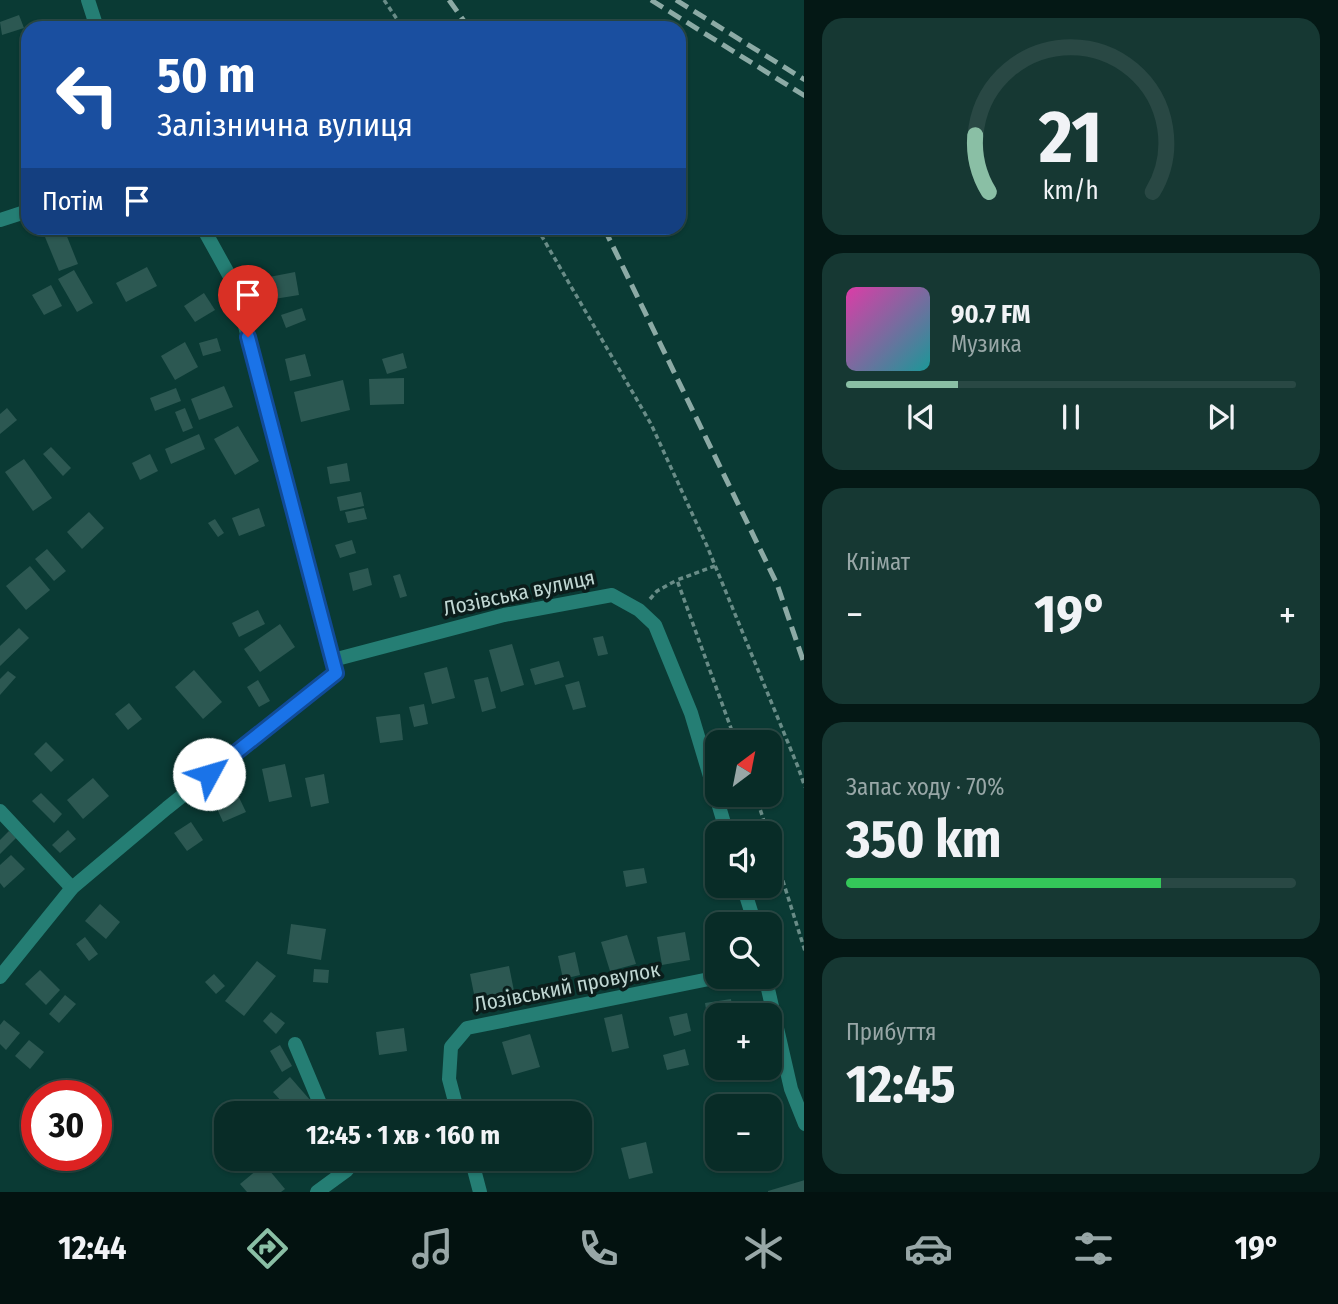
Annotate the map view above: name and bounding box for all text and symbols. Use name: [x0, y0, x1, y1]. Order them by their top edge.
text: 50 m: [157, 46, 255, 105]
icon: left: [42, 49, 133, 140]
text: 21: [1038, 95, 1103, 182]
text: Залізнична вулиця: [157, 106, 413, 144]
text: km/h: [1043, 176, 1099, 206]
icon: arrive: [118, 182, 156, 220]
text: Потім: [42, 186, 104, 217]
pin: [218, 265, 278, 337]
icon: arrive: [229, 276, 267, 314]
text: 90.7 FM: [951, 299, 1031, 330]
text: Музика: [951, 330, 1022, 358]
icon: previous: [902, 398, 940, 436]
icon: pause: [1052, 398, 1090, 436]
icon: next: [1202, 398, 1240, 436]
text: Клімат: [846, 548, 910, 576]
street label: Лозівська вулиця: [441, 564, 597, 622]
text: 19°: [1034, 583, 1108, 646]
text: −: [846, 592, 863, 638]
text: +: [1279, 592, 1296, 638]
north arrow: [705, 730, 782, 807]
map controls: [705, 730, 782, 1171]
position arrow: [172, 737, 246, 811]
text: Запас ходу · 70%: [846, 773, 1004, 801]
text: 350 km: [846, 808, 1001, 871]
button: sound: [705, 821, 782, 898]
button: search: [705, 912, 782, 989]
street label: Лозівський провулок: [472, 956, 662, 1018]
button: +: [705, 1003, 782, 1080]
text: Прибуття: [846, 1018, 936, 1046]
text: 12:45: [846, 1053, 955, 1116]
speed limit sign: 30: [21, 1080, 112, 1171]
button: −: [705, 1094, 782, 1171]
text: 12:45 · 1 хв · 160 m: [306, 1120, 500, 1151]
icon: directions: [243, 1224, 292, 1273]
icon: music: [408, 1224, 457, 1273]
icon: phone: [574, 1224, 623, 1273]
icon: climate: [739, 1224, 788, 1273]
icon: car: [904, 1224, 953, 1273]
icon: filters: [1069, 1224, 1118, 1273]
text: 12:44: [58, 1229, 127, 1267]
text: 19°: [1235, 1229, 1280, 1267]

